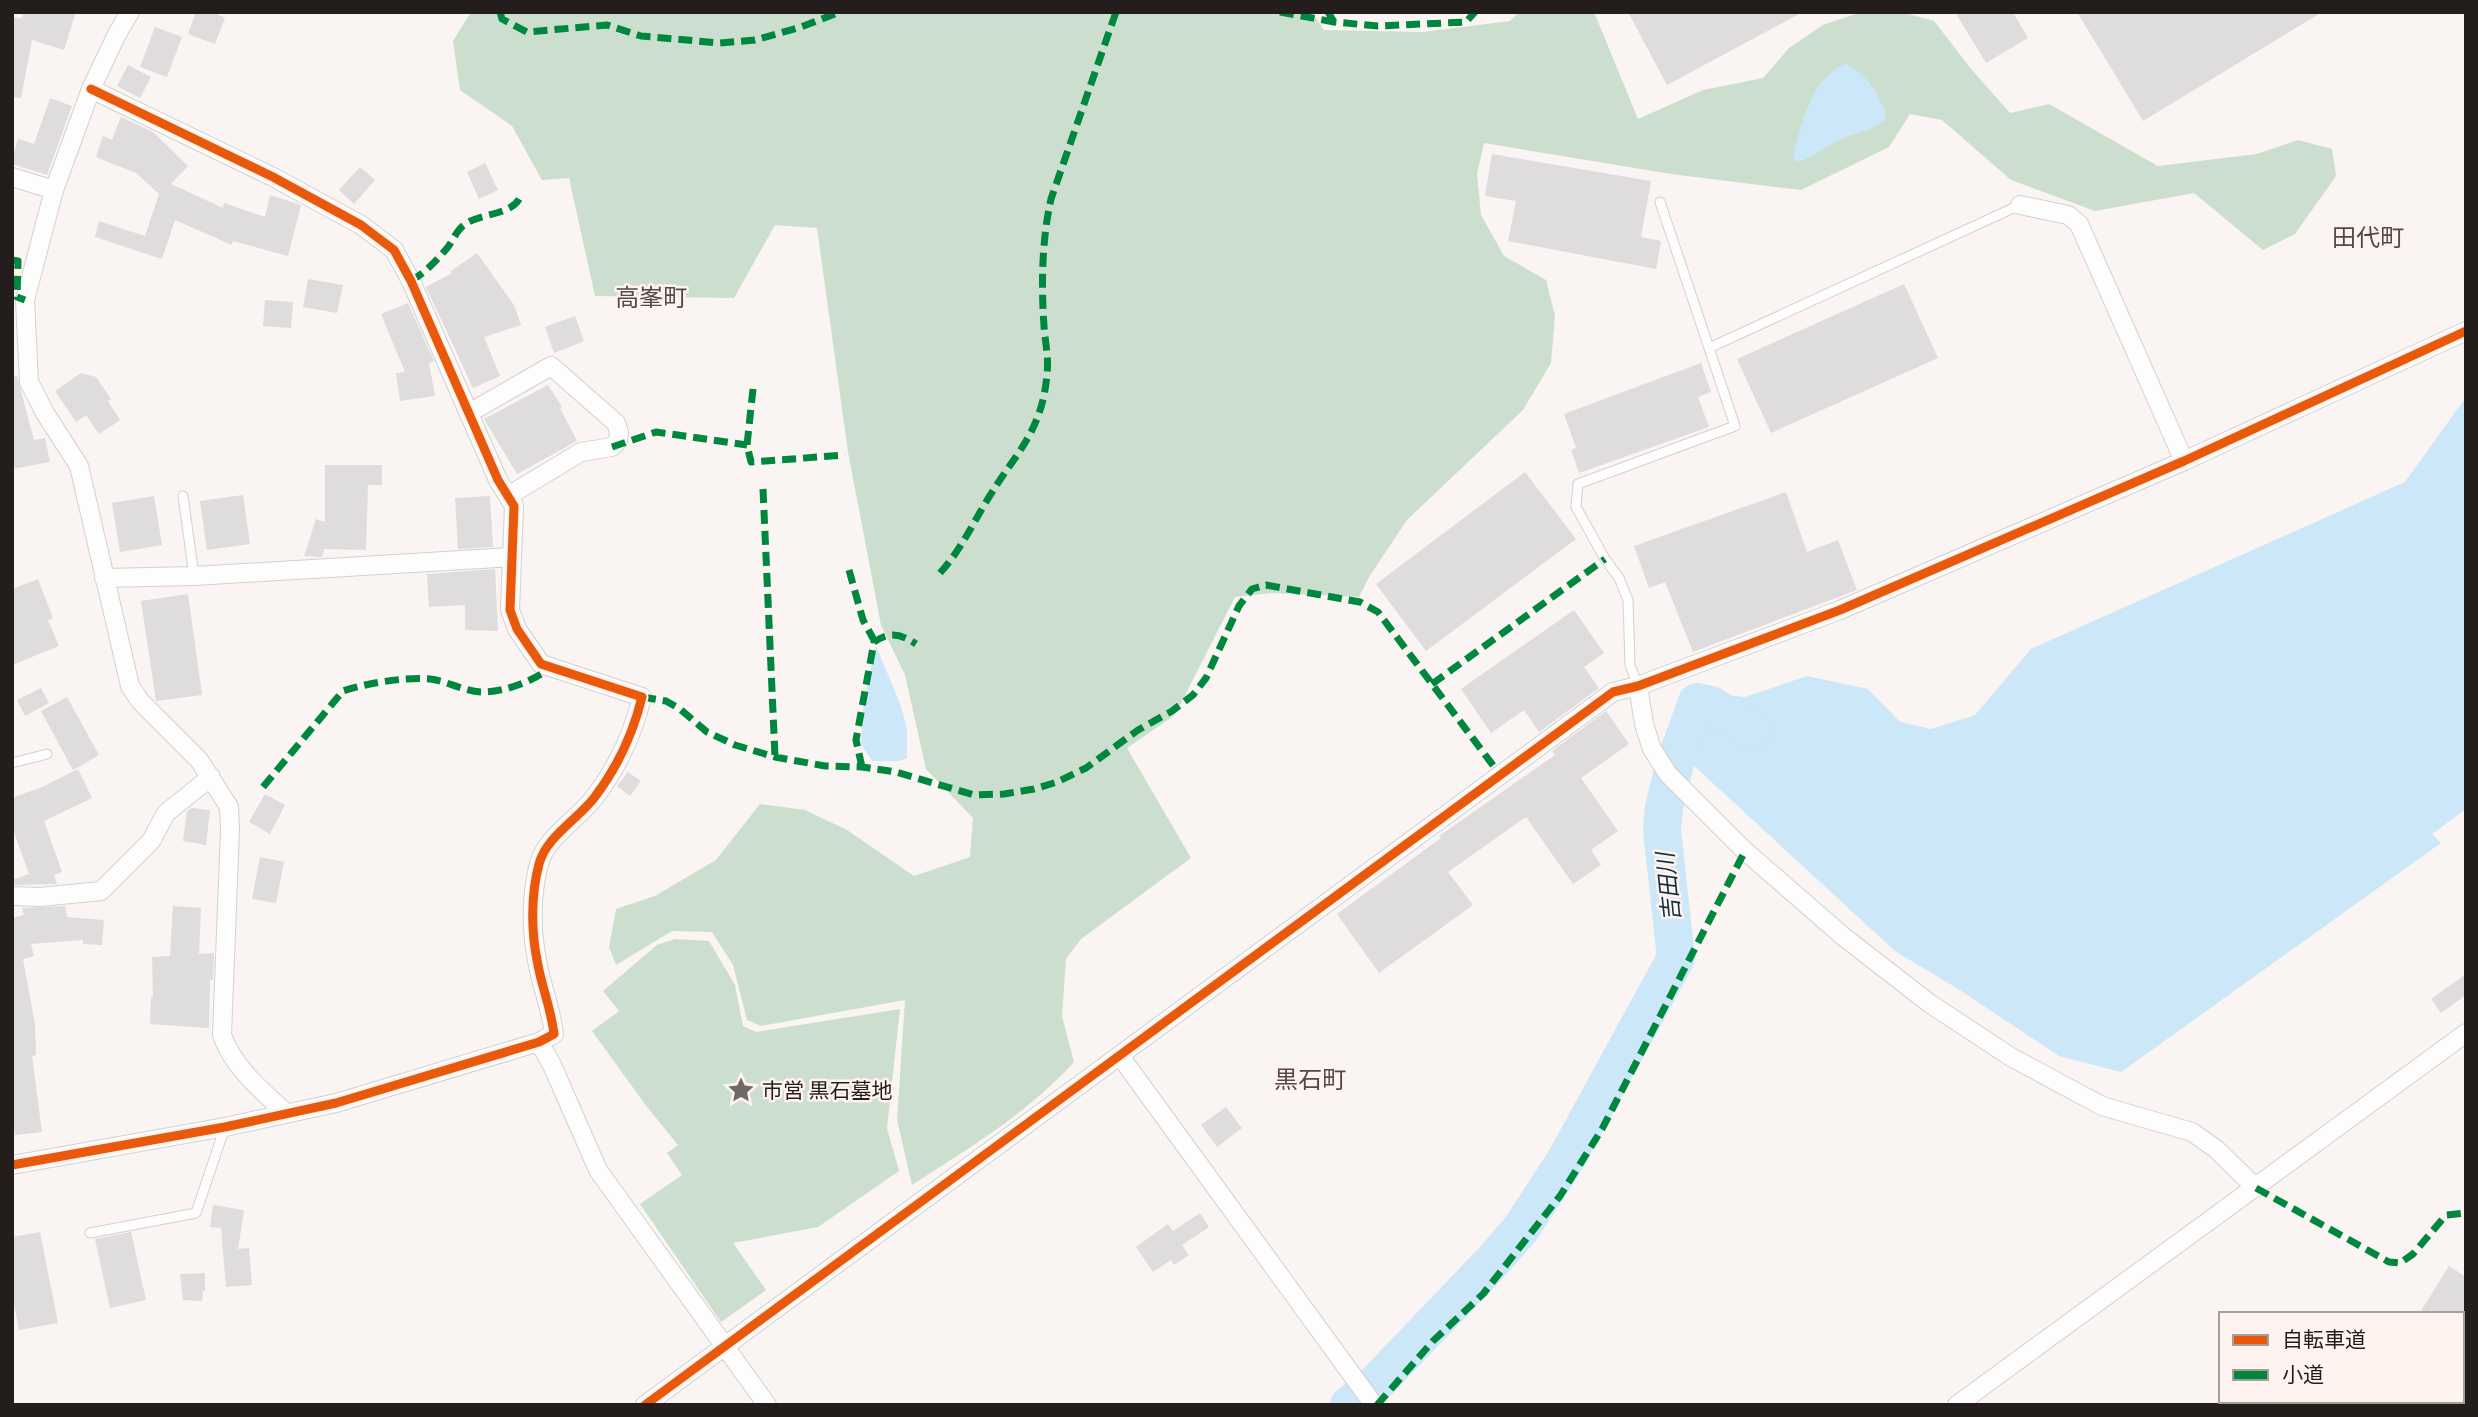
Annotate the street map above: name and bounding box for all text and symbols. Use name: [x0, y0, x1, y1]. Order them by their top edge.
district label: 田代町: [2332, 222, 2404, 253]
district label: 高峯町: [615, 282, 687, 313]
water label: 吉田川: [1650, 848, 1686, 923]
district label: 黒石町: [1274, 1064, 1346, 1095]
place icon: 市営 黒石墓地: [726, 1075, 756, 1105]
place label: 市営 黒石墓地: [762, 1077, 892, 1104]
legend: [2219, 1312, 2464, 1403]
text: 自転車道: [2282, 1326, 2366, 1353]
text: 小道: [2282, 1361, 2324, 1388]

